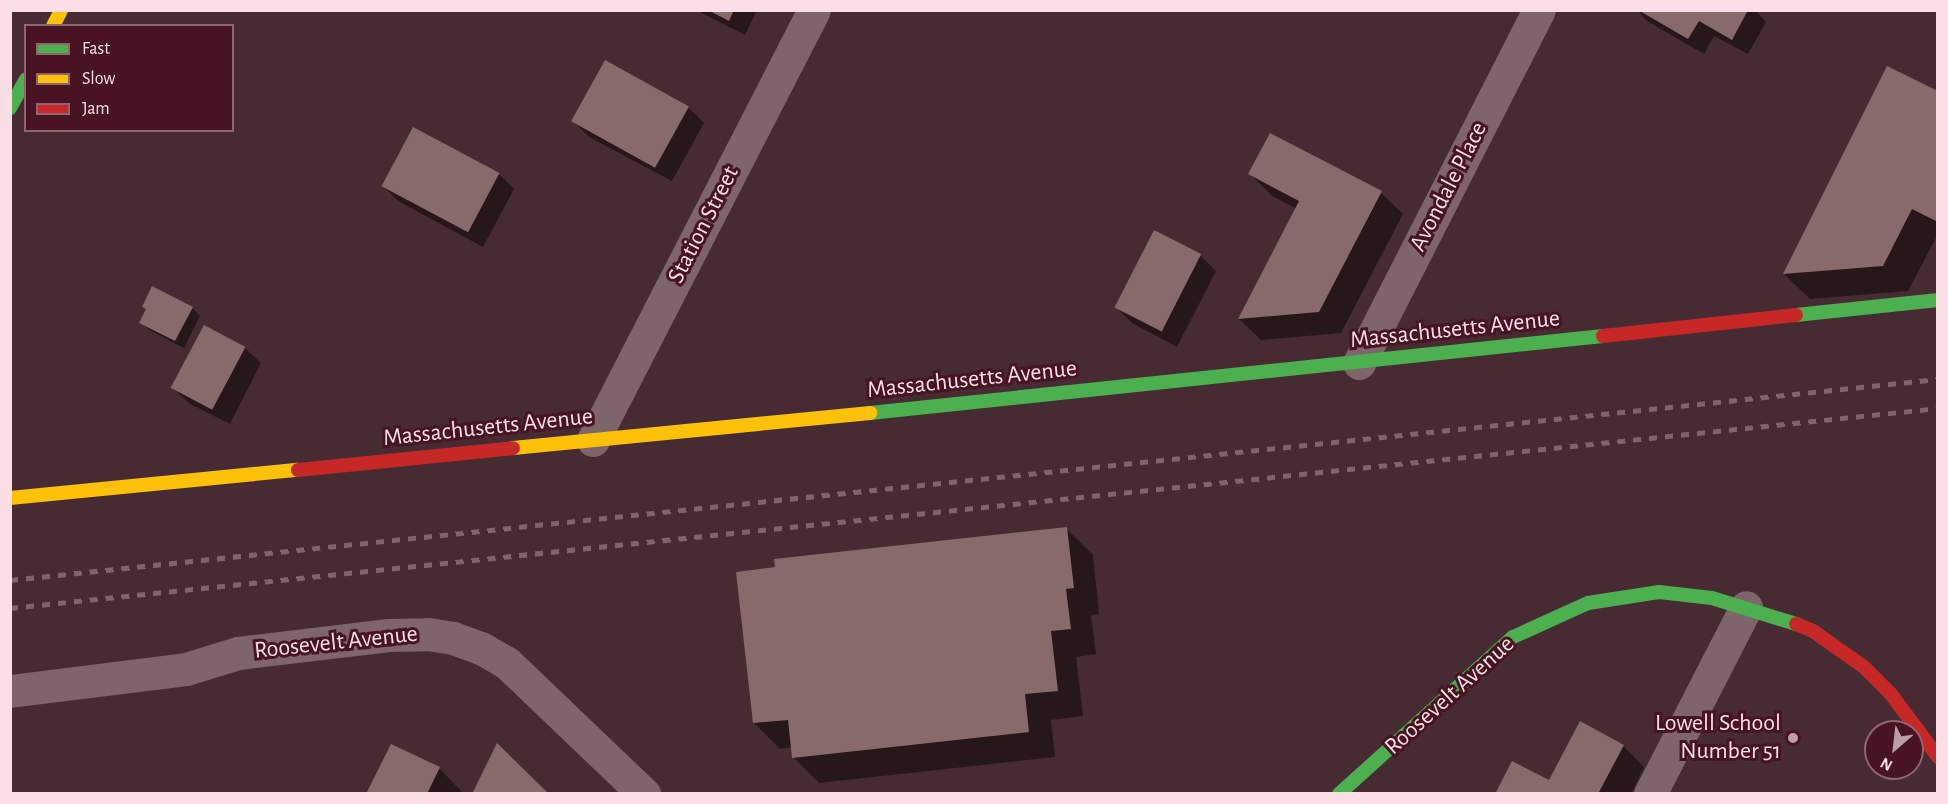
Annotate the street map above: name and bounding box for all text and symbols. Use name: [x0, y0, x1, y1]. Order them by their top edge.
legend: [24, 24, 234, 132]
text: Fast: [82, 40, 110, 58]
text: Slow: [82, 70, 115, 88]
text: Jam: [82, 100, 110, 118]
street label: Avondale Place: [1404, 117, 1494, 257]
street label: Station Street: [662, 161, 746, 289]
street label: Massachusetts Avenue: [1349, 305, 1561, 355]
street label: Massachusetts Avenue: [866, 355, 1078, 405]
street label: Massachusetts Avenue: [382, 403, 594, 453]
street label: Roosevelt Avenue: [253, 620, 419, 666]
street label: Roosevelt Avenue: [1379, 630, 1521, 762]
place label: Lowell School Number 51: [1655, 710, 1781, 766]
north arrow: [1864, 720, 1924, 780]
marker: Lowell School Number 51: [1786, 731, 1800, 745]
text: N: [1878, 754, 1895, 774]

